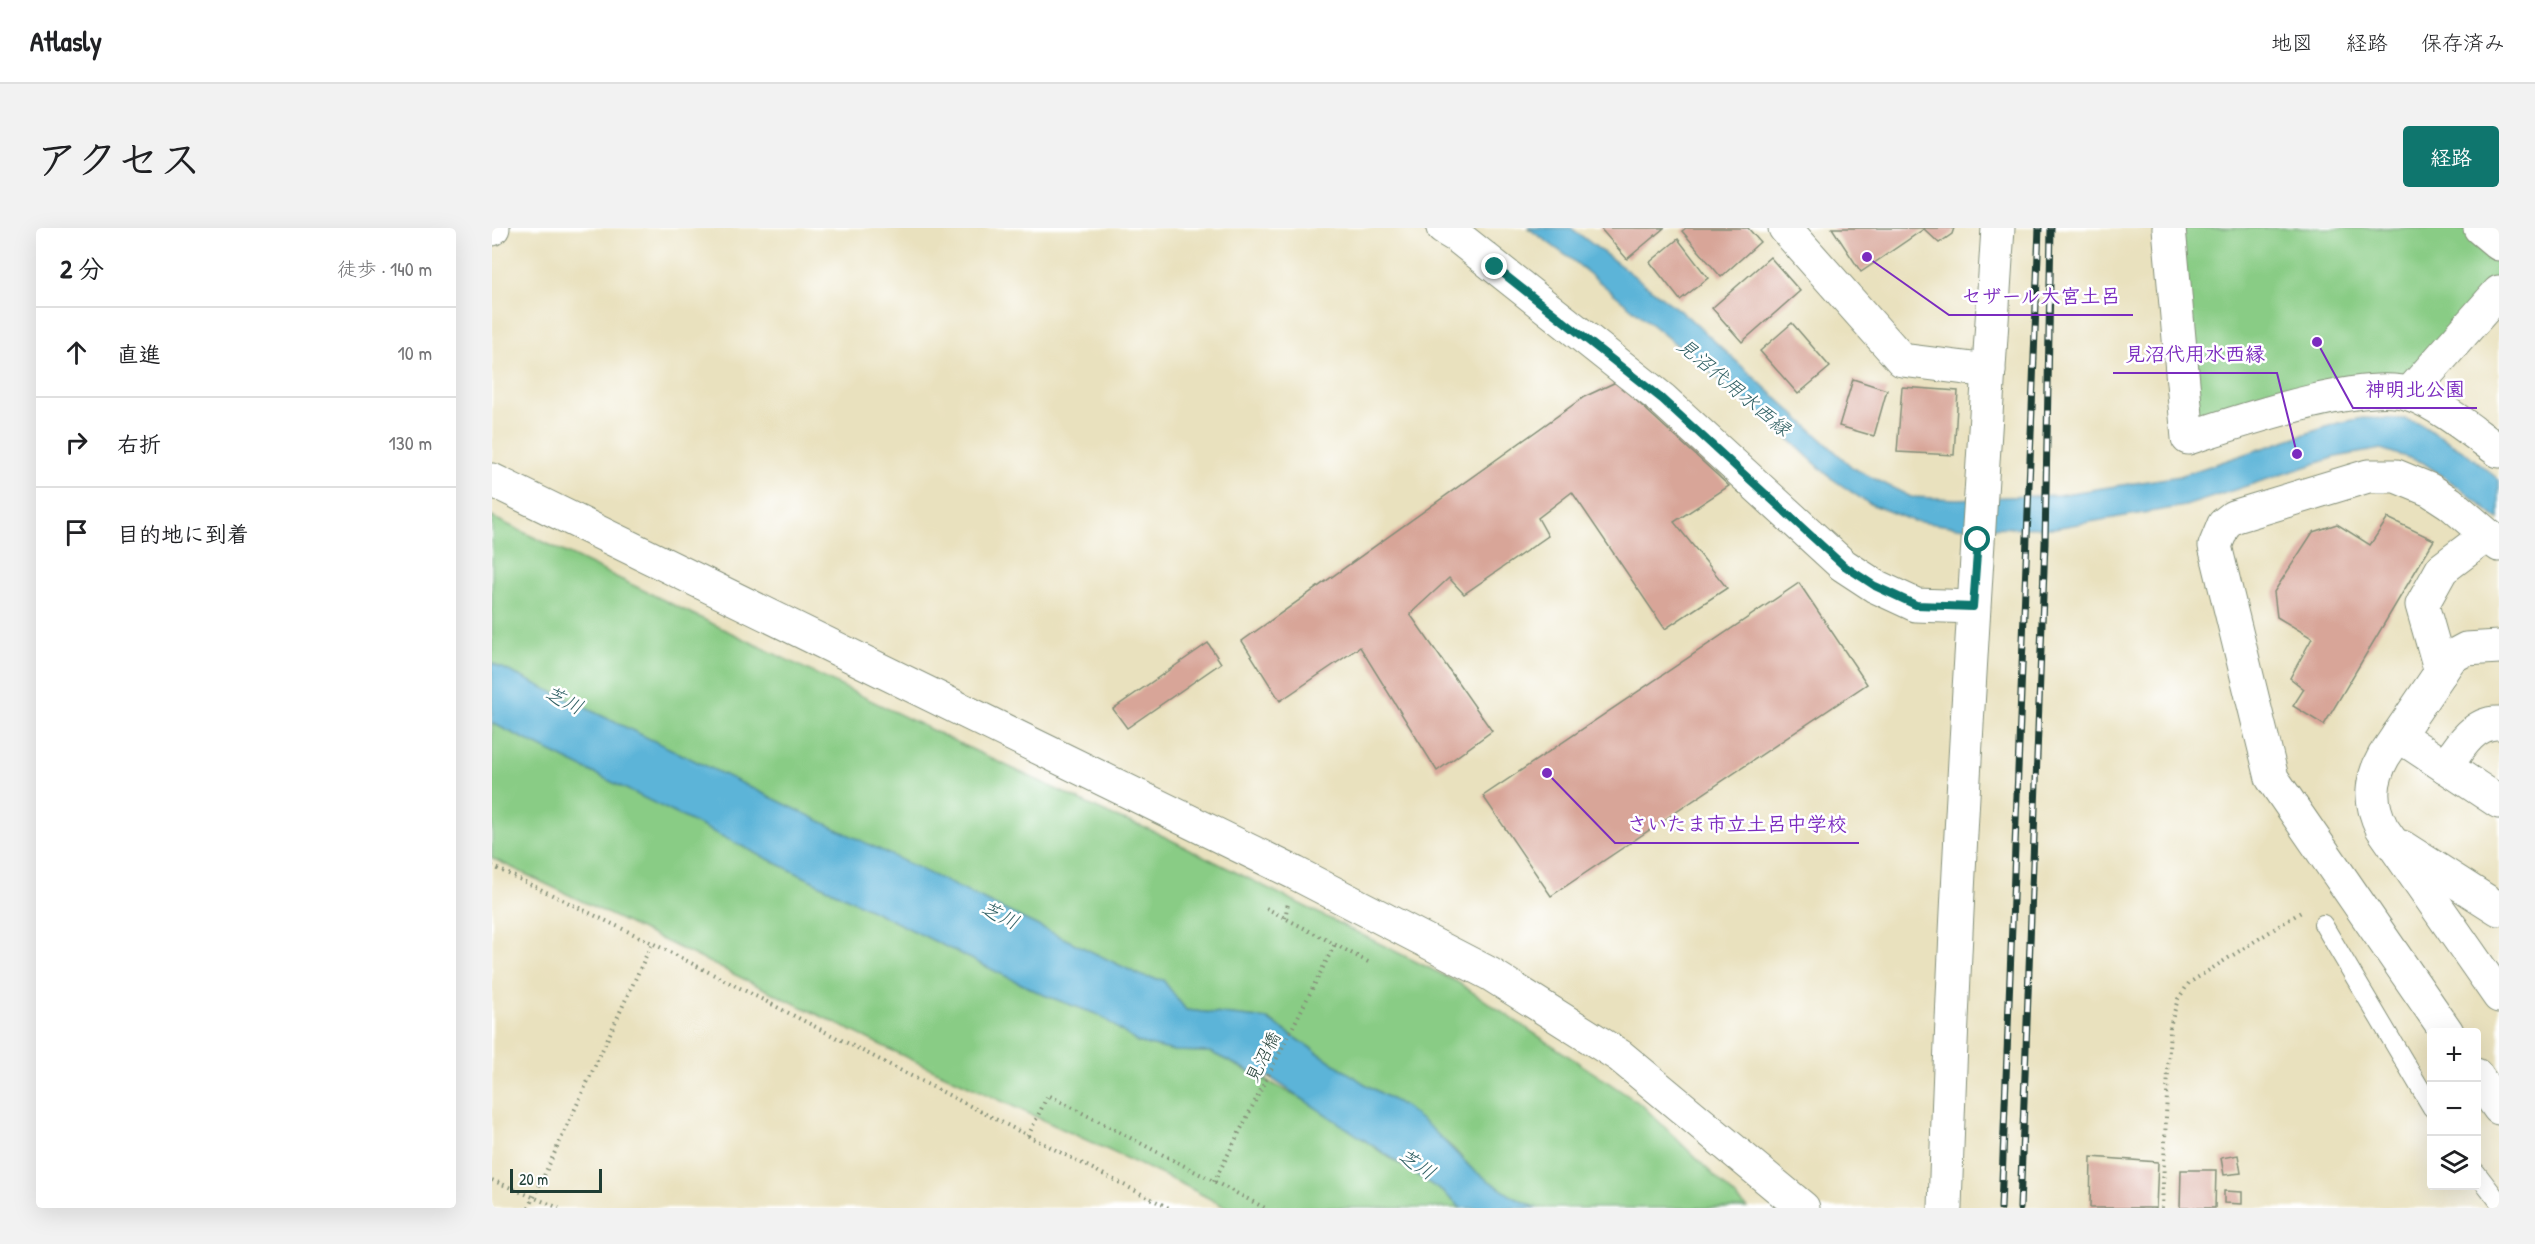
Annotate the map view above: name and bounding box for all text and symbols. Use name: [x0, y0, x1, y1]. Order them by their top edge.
text: Atlasly: [30, 22, 102, 60]
text: 地図: [2271, 28, 2313, 57]
text: 経路: [2346, 28, 2388, 57]
text: 保存済み: [2421, 28, 2505, 57]
button: 経路: [2403, 126, 2499, 187]
text: アクセス: [36, 130, 201, 187]
text: 2 分: [60, 251, 104, 286]
route end: [1481, 253, 1507, 279]
text: 徒歩 · 140 m: [337, 255, 432, 282]
callout: セザール大宮土呂: [1949, 277, 2133, 315]
text: セザール大宮土呂: [1961, 282, 2121, 309]
water label: 見沼代用水西縁: [1672, 331, 1798, 443]
callout: 見沼代用水西縁: [2113, 335, 2277, 373]
icon: ahead: [60, 336, 93, 369]
text: 直進: [117, 339, 161, 369]
text: 10 m: [398, 339, 432, 366]
text: 見沼代用水西縁: [2125, 340, 2265, 367]
callout: 神明北公園: [2353, 370, 2477, 408]
text: 神明北公園: [2365, 375, 2465, 402]
icon: right: [60, 426, 93, 459]
text: 右折: [117, 429, 161, 459]
text: 130 m: [389, 429, 432, 456]
icon: arrive: [60, 516, 93, 549]
text: 目的地に到着: [117, 519, 249, 549]
route start: [1964, 526, 1990, 552]
water label: 芝川: [540, 679, 588, 720]
callout: さいたま市立土呂中学校: [1615, 805, 1859, 843]
text: さいたま市立土呂中学校: [1627, 810, 1847, 837]
water label: 芝川: [976, 894, 1024, 935]
street label: 見沼橋: [1239, 1027, 1286, 1087]
map controls: [2427, 1028, 2481, 1190]
button: +: [2427, 1028, 2481, 1082]
button: −: [2427, 1082, 2481, 1136]
button: layers: [2427, 1136, 2481, 1190]
water label: 芝川: [1393, 1141, 1441, 1186]
scale bar: [510, 1166, 602, 1194]
text: 20 m: [519, 1168, 548, 1190]

